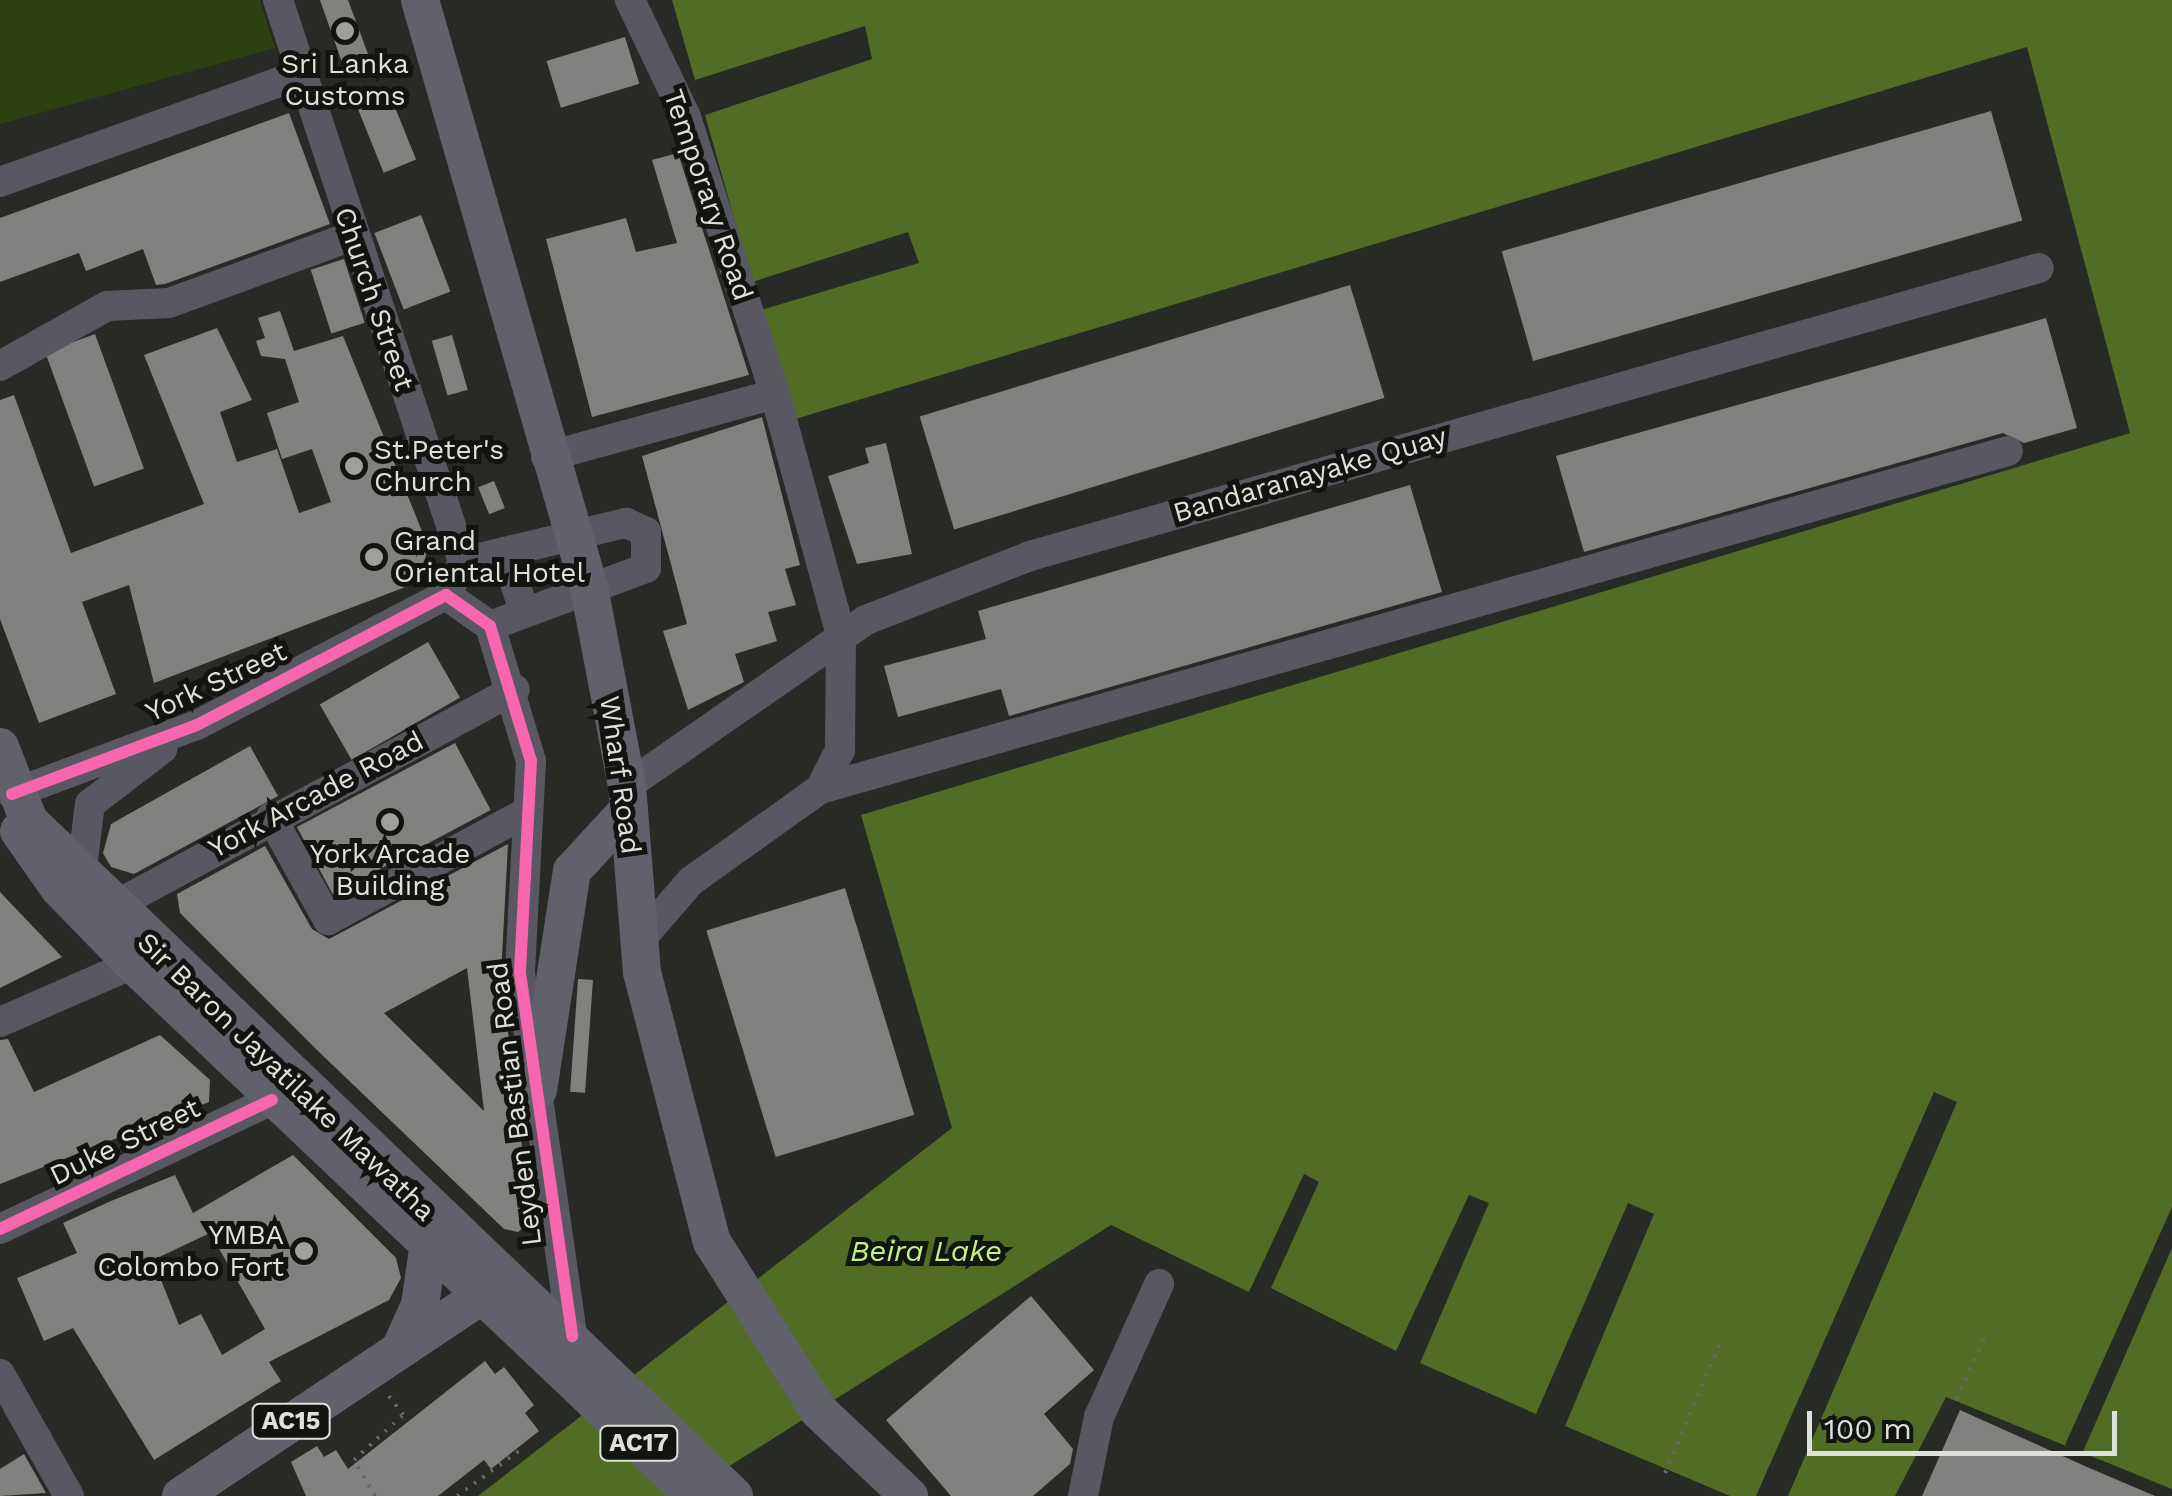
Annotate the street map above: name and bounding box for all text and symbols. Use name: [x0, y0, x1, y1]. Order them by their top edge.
marker: Sri Lanka Customs: [334, 20, 356, 42]
place label: Sri Lanka Customs: [281, 47, 409, 113]
street label: Temporary Road: [656, 85, 760, 305]
street label: Church Street: [327, 203, 421, 395]
street label: Bandaranayake Quay: [1169, 420, 1451, 530]
place label: St.Peter's Church: [374, 433, 504, 499]
marker: St.Peter's Church: [343, 455, 365, 477]
place label: Grand Oriental Hotel: [394, 524, 586, 590]
marker: Grand Oriental Hotel: [363, 546, 385, 568]
street label: York Street: [140, 635, 292, 729]
street label: Wharf Road: [592, 693, 648, 857]
street label: York Arcade Road: [202, 724, 430, 866]
marker: York Arcade Building: [379, 811, 401, 833]
place label: York Arcade Building: [309, 837, 471, 903]
street label: Sir Baron Jayatilake Mawatha: [130, 925, 442, 1229]
street label: Leyden Bastian Road: [481, 960, 549, 1248]
street label: Duke Street: [44, 1091, 206, 1193]
place label: YMBA Colombo Fort: [97, 1218, 284, 1284]
water label: Beira Lake: [850, 1233, 1002, 1269]
marker: YMBA Colombo Fort: [293, 1240, 315, 1262]
scale bar: [1812, 1391, 2122, 1453]
road number: AC15: [251, 1401, 331, 1441]
text: 100 m: [1824, 1411, 1912, 1446]
road number: AC17: [599, 1423, 679, 1463]

